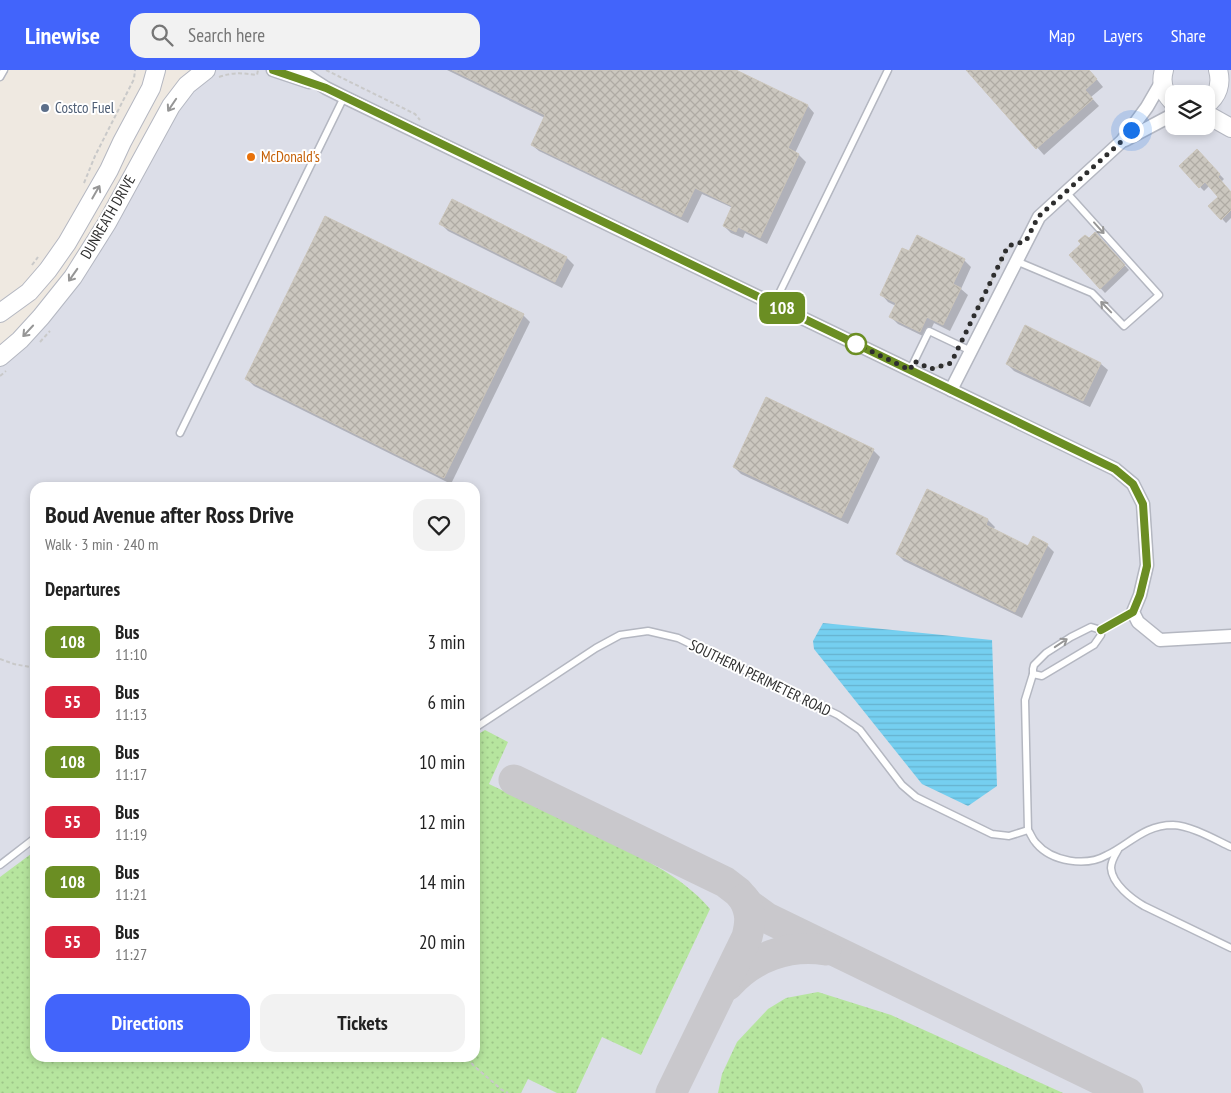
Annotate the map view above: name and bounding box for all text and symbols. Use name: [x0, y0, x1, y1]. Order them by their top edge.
search box: [130, 13, 480, 58]
text: Linewise: [25, 20, 100, 51]
icon: search: [148, 21, 176, 49]
text: Search here: [188, 23, 265, 47]
text: Map: [1049, 24, 1075, 47]
text: Layers: [1103, 24, 1143, 47]
text: Share: [1171, 24, 1206, 47]
map controls: [1165, 85, 1215, 135]
button: layers: [1165, 85, 1215, 135]
place label: Costco Fuel: [55, 98, 115, 117]
one-way arrow: [167, 98, 177, 112]
marker: Costco Fuel: [39, 102, 51, 114]
your location: [1119, 118, 1144, 143]
place label: McDonald's: [261, 147, 320, 166]
marker: McDonald's: [245, 151, 257, 163]
street label: DUNREATH DRIVE: [76, 171, 139, 262]
one-way arrow: [92, 186, 102, 200]
one-way arrow: [1093, 222, 1105, 235]
one-way arrow: [68, 268, 78, 282]
line badge: 108: [753, 292, 811, 324]
text: 108: [769, 296, 795, 319]
one-way arrow: [1100, 300, 1112, 313]
one-way arrow: [22, 325, 34, 338]
unlabelled marker: [845, 333, 867, 355]
text: Boud Avenue after Ross Drive: [45, 499, 294, 530]
button: heart: [413, 499, 465, 551]
text: Walk · 3 min · 240 m: [45, 534, 158, 554]
text: Departures: [45, 577, 120, 601]
text: Bus: [115, 620, 139, 644]
text: 108: [60, 630, 85, 653]
text: 3 min: [428, 630, 465, 654]
street label: SOUTHERN PERIMETER ROAD: [686, 635, 834, 720]
one-way arrow: [1054, 638, 1068, 648]
text: 11:10: [115, 644, 147, 664]
text: Bus: [115, 680, 139, 704]
text: 55: [64, 690, 81, 713]
text: 6 min: [428, 690, 465, 714]
text: 11:13: [115, 704, 147, 724]
text: Bus: [115, 740, 139, 764]
text: 108: [60, 750, 85, 773]
text: 10 min: [419, 750, 465, 774]
text: 11:17: [115, 764, 147, 784]
text: Bus: [115, 800, 139, 824]
text: 55: [64, 810, 81, 833]
text: 12 min: [419, 810, 465, 834]
text: 11:19: [115, 824, 147, 844]
text: Bus: [115, 860, 139, 884]
text: 108: [60, 870, 85, 893]
text: 14 min: [419, 870, 465, 894]
text: 11:21: [115, 884, 147, 904]
text: Bus: [115, 920, 139, 944]
text: 55: [64, 930, 81, 953]
text: 20 min: [419, 930, 465, 954]
text: 11:27: [115, 944, 147, 964]
button: Directions: [45, 994, 250, 1052]
button: Tickets: [260, 994, 465, 1052]

